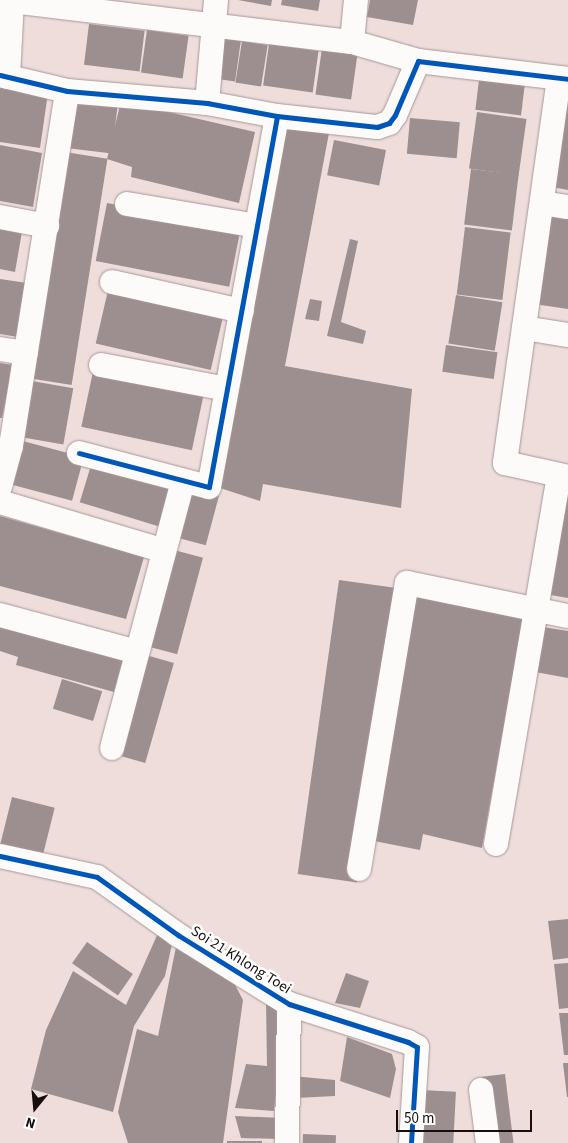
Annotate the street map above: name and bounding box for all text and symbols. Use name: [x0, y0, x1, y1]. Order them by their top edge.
street label: Soi 21 Khlong Toei: [188, 922, 294, 998]
north arrow: [10, 1083, 60, 1133]
scale bar: [398, 1100, 534, 1132]
text: 50 m: [404, 1108, 434, 1129]
text: N: [23, 1111, 38, 1133]

